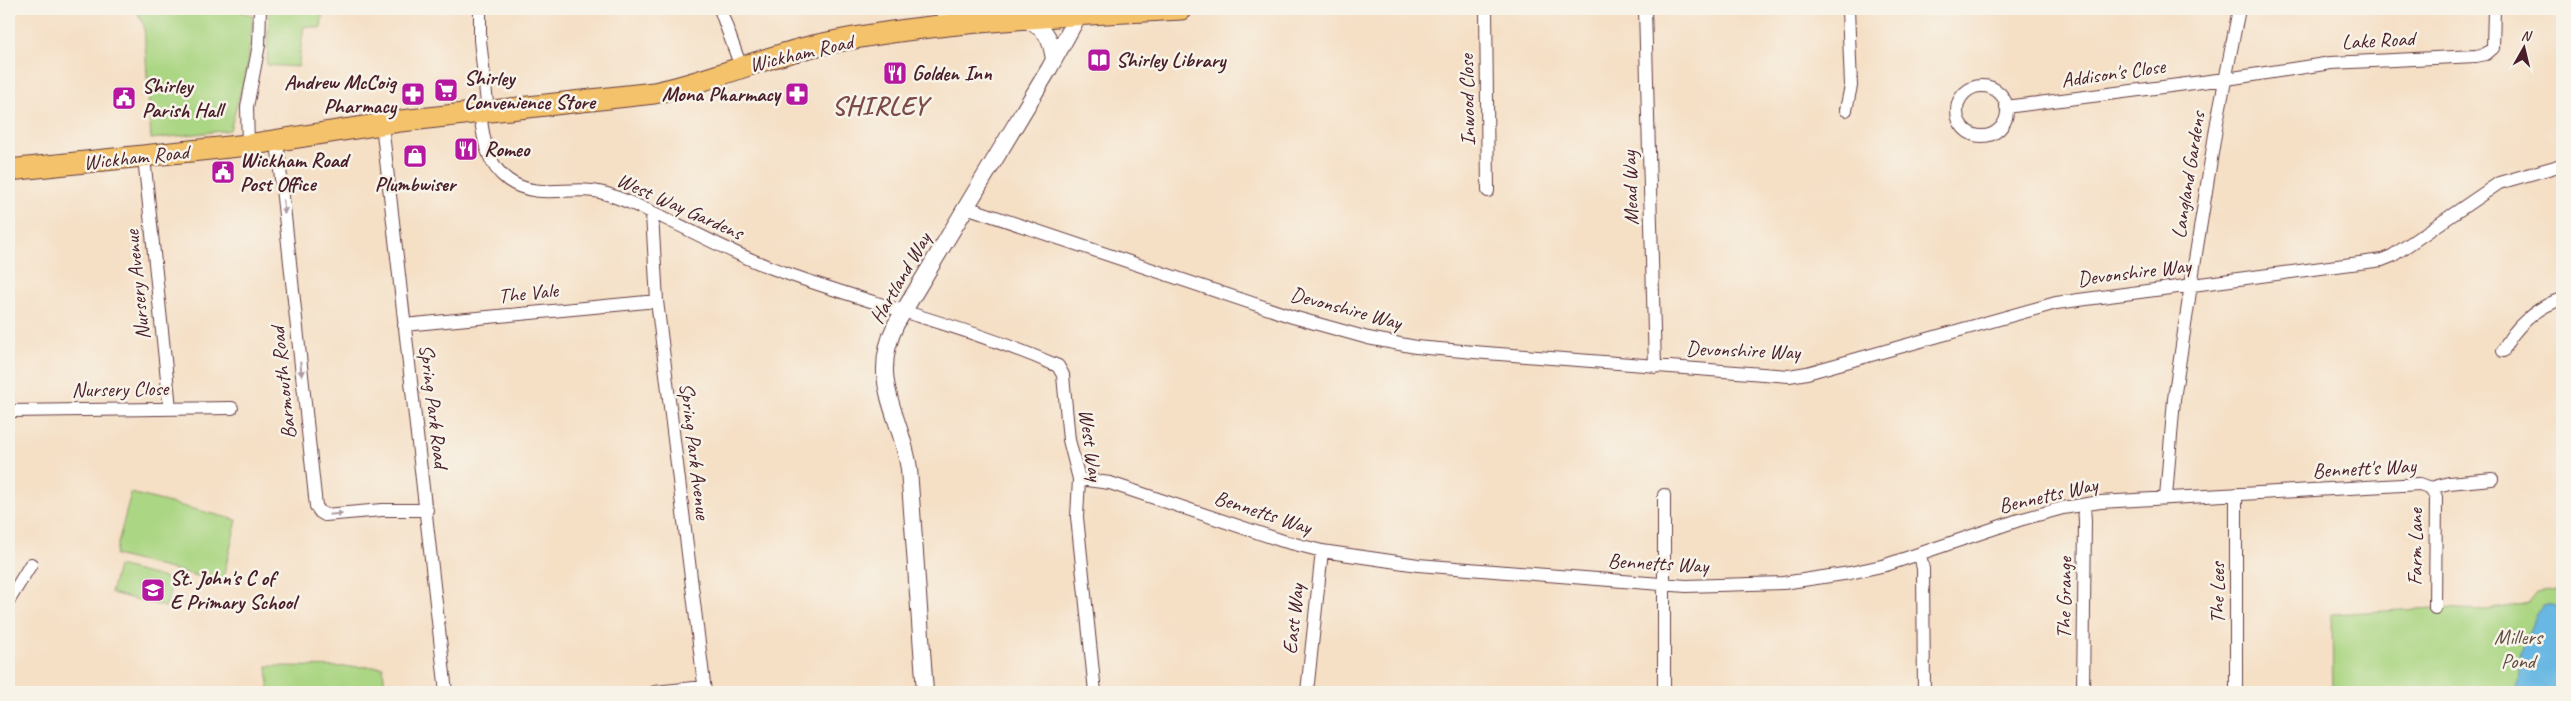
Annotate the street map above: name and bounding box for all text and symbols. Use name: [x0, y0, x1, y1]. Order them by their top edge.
north arrow: [2498, 22, 2548, 72]
street label: Lake Road: [2341, 25, 2419, 55]
text: N: [2520, 27, 2534, 45]
street label: Wickham Road: [747, 28, 859, 78]
library icon: Shirley Library: [1086, 47, 1112, 73]
place label: Shirley Library: [1116, 47, 1227, 74]
street label: Inwood Close: [1453, 52, 1481, 146]
street label: Addison's Close: [2059, 53, 2168, 93]
restaurant icon: Golden Inn: [882, 60, 908, 86]
place label: Golden Inn: [912, 60, 992, 86]
place label: Shirley Convenience Store: [464, 65, 597, 115]
place label: Andrew McCoig Pharmacy: [284, 69, 398, 120]
place label: Shirley Parish Hall: [142, 73, 227, 123]
supermarket icon: Shirley Convenience Store: [433, 77, 459, 103]
pharmacy icon: Andrew McCoig Pharmacy: [400, 81, 426, 107]
place label: Mona Pharmacy: [662, 81, 783, 107]
pharmacy icon: Mona Pharmacy: [784, 81, 810, 107]
public building icon: Shirley Parish Hall: [111, 85, 137, 111]
district label: SHIRLEY: [832, 89, 933, 122]
street label: Langland Gardens: [2165, 108, 2211, 240]
restaurant icon: Romeo: [453, 136, 479, 162]
place label: Romeo: [484, 136, 531, 162]
street label: Wickham Road: [82, 138, 194, 175]
shop icon: Plumbwiser: [402, 143, 428, 169]
place label: Wickham Road Post Office: [240, 147, 351, 197]
street label: Mead Way: [1616, 148, 1644, 226]
public building icon: Wickham Road Post Office: [210, 159, 236, 185]
street label: West Way Gardens: [613, 167, 749, 246]
place label: Plumbwiser: [375, 171, 458, 197]
one-way arrow: [280, 199, 288, 215]
street label: Hartland Way: [863, 226, 937, 328]
street label: Nursery Avenue: [118, 228, 156, 341]
street label: Devonshire Way: [2076, 252, 2194, 292]
street label: The Vale: [497, 277, 560, 309]
street label: Devonshire Way: [1288, 281, 1406, 336]
street label: Barmouth Road: [264, 322, 302, 440]
street label: Devonshire Way: [1686, 335, 1802, 365]
street label: Spring Park Road: [414, 343, 455, 473]
one-way arrow: [297, 361, 305, 377]
street label: Nursery Close: [71, 375, 171, 403]
street label: Spring Park Avenue: [674, 381, 716, 522]
street label: West Way: [1073, 408, 1109, 484]
street label: Bennett's Way: [2312, 452, 2418, 484]
street label: Bennetts Way: [1996, 471, 2102, 519]
street label: Bennetts Way: [1211, 484, 1317, 540]
street label: Farm Lane: [2402, 507, 2428, 586]
one-way arrow: [328, 510, 344, 518]
street label: Bennetts Way: [1607, 547, 1711, 579]
street label: The Grange: [2050, 556, 2078, 639]
street label: The Lees: [2204, 560, 2230, 624]
place label: St. John's C of E Primary School: [170, 565, 300, 615]
school or university icon: St. John's C of E Primary School: [140, 577, 166, 603]
street label: East Way: [1276, 581, 1310, 655]
park label: Millers Pond: [2494, 624, 2544, 674]

